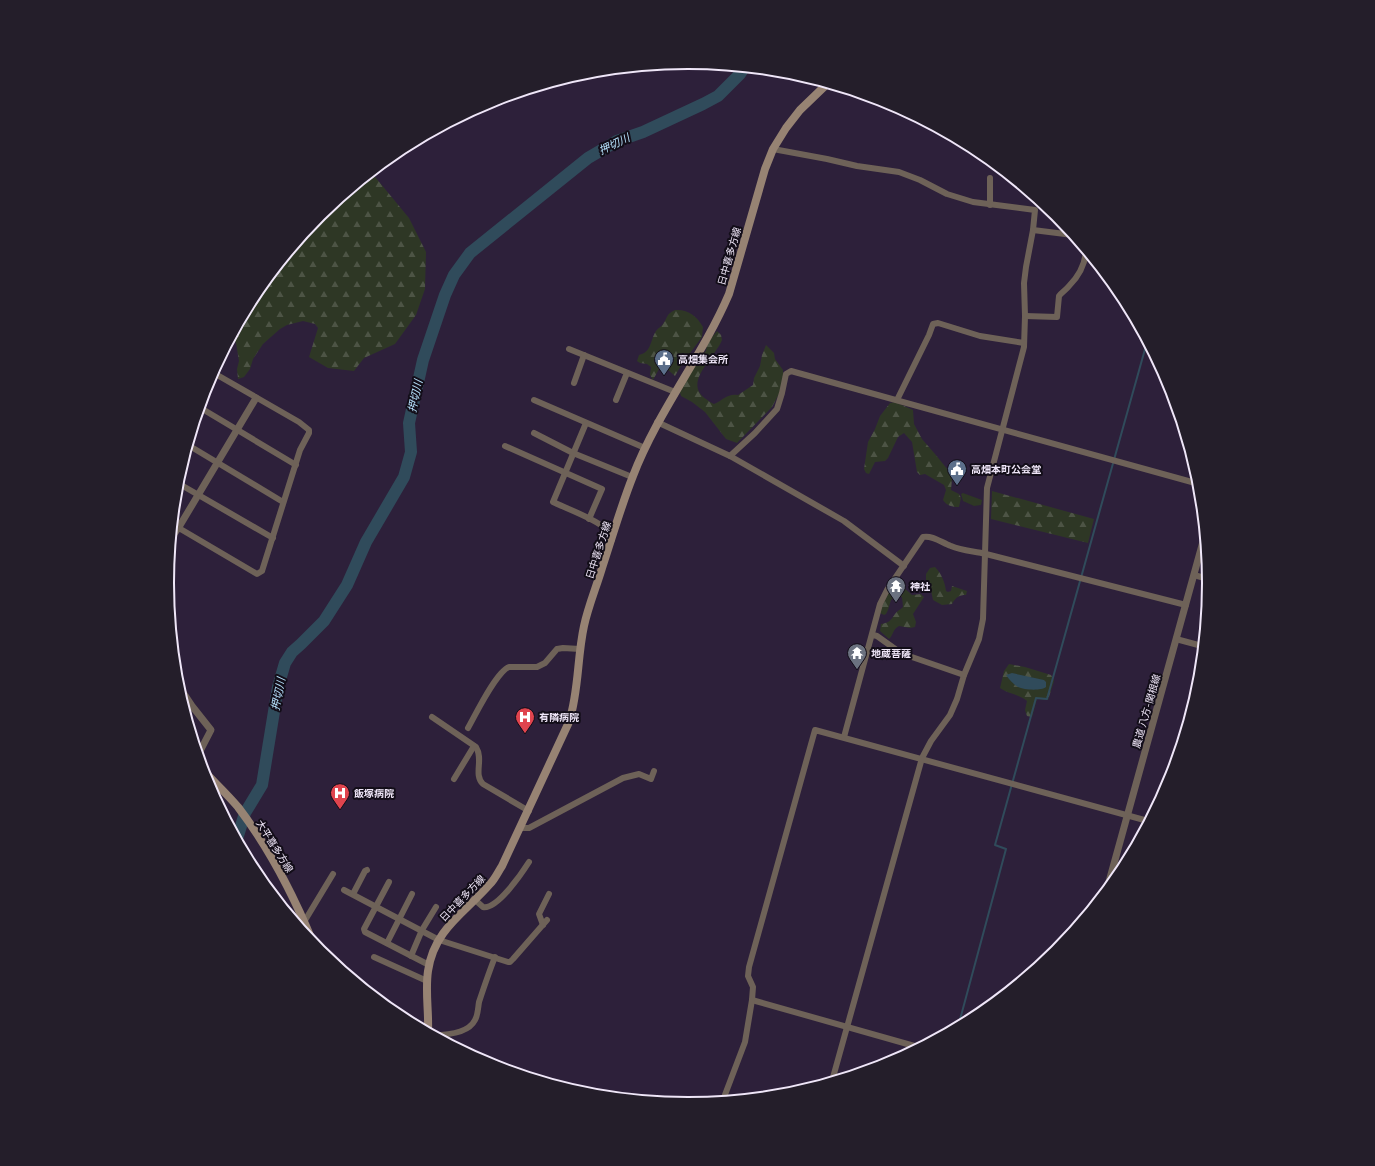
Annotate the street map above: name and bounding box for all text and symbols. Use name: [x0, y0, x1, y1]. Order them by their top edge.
water label: 押切川: [597, 131, 633, 158]
street label: 日中喜多方線: [716, 226, 744, 287]
public building icon: 高畑集会所: [653, 348, 675, 376]
place label: 高畑集会所: [678, 354, 728, 366]
water label: 押切川: [406, 378, 425, 414]
public building icon: 高畑本町公会堂: [946, 458, 968, 486]
place label: 高畑本町公会堂: [971, 464, 1041, 476]
street label: 日中喜多方線: [584, 520, 614, 581]
temple icon: 神社: [885, 575, 907, 603]
place label: 神社: [910, 581, 931, 593]
temple icon: 地蔵菩薩: [846, 642, 868, 670]
place label: 地蔵菩薩: [871, 648, 911, 660]
street label: 農道 八方-関根線: [1131, 673, 1163, 750]
water label: 押切川: [269, 676, 288, 712]
hospital icon: 有隣病院: [514, 706, 536, 734]
place label: 有隣病院: [539, 712, 579, 724]
hospital icon: 飯塚病院: [329, 782, 351, 810]
place label: 飯塚病院: [354, 788, 394, 800]
street label: 大平喜多方線: [253, 818, 295, 875]
street label: 日中喜多方線: [438, 873, 488, 924]

